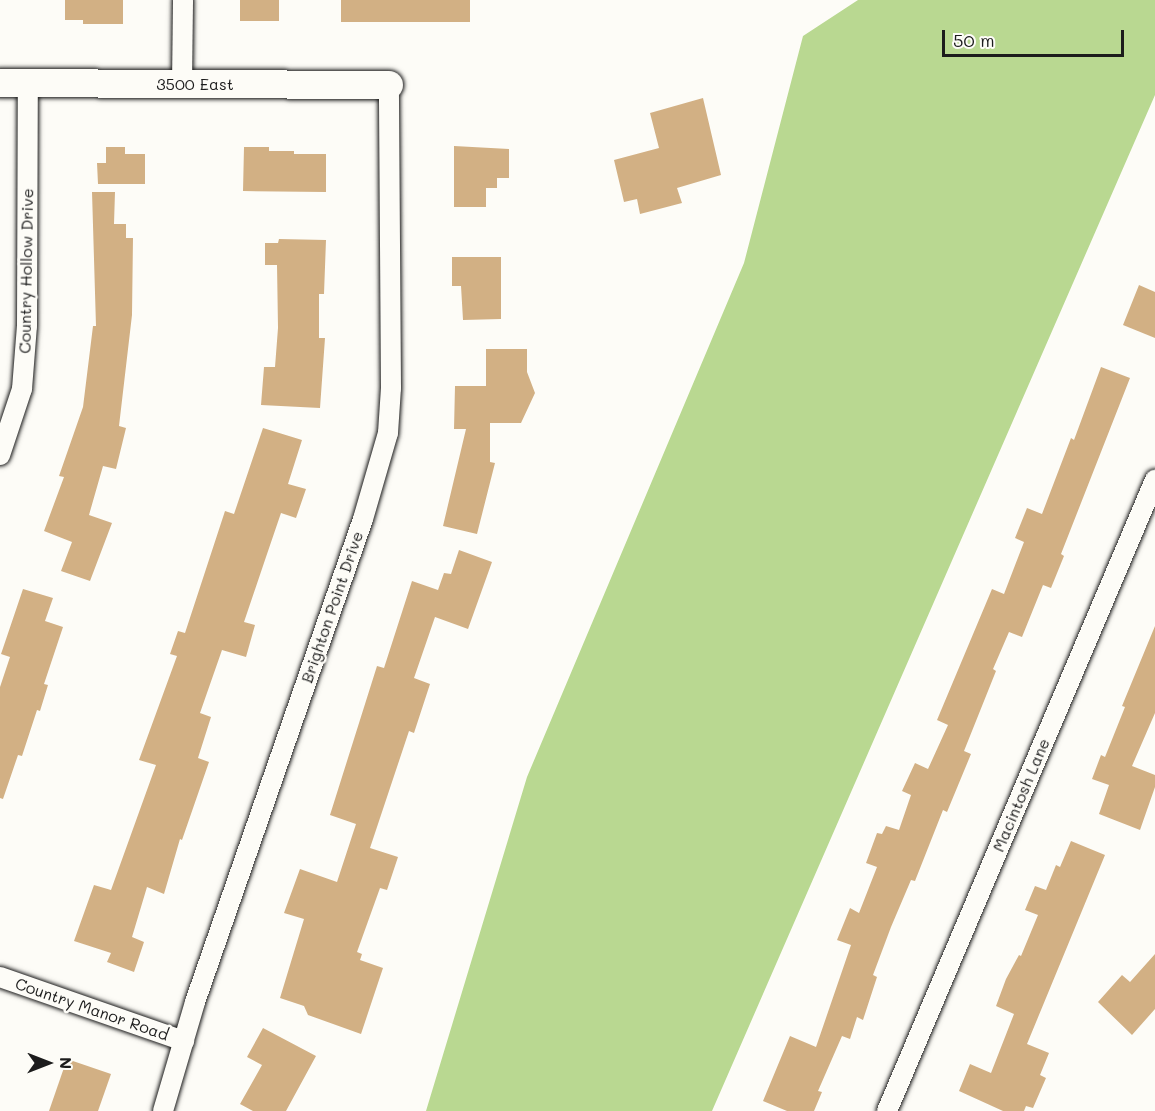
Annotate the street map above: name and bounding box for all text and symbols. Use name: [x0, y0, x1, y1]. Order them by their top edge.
scale bar: [945, 18, 1126, 56]
text: 50 m: [953, 28, 995, 52]
street label: 3500 East: [156, 74, 234, 94]
street label: Country Hollow Drive: [15, 188, 37, 354]
street label: Brighton Point Drive: [297, 529, 367, 685]
street label: Macintosh Lane: [988, 735, 1054, 855]
street label: Country Manor Road: [13, 974, 171, 1044]
north arrow: [18, 1033, 78, 1093]
text: N: [56, 1057, 77, 1069]

